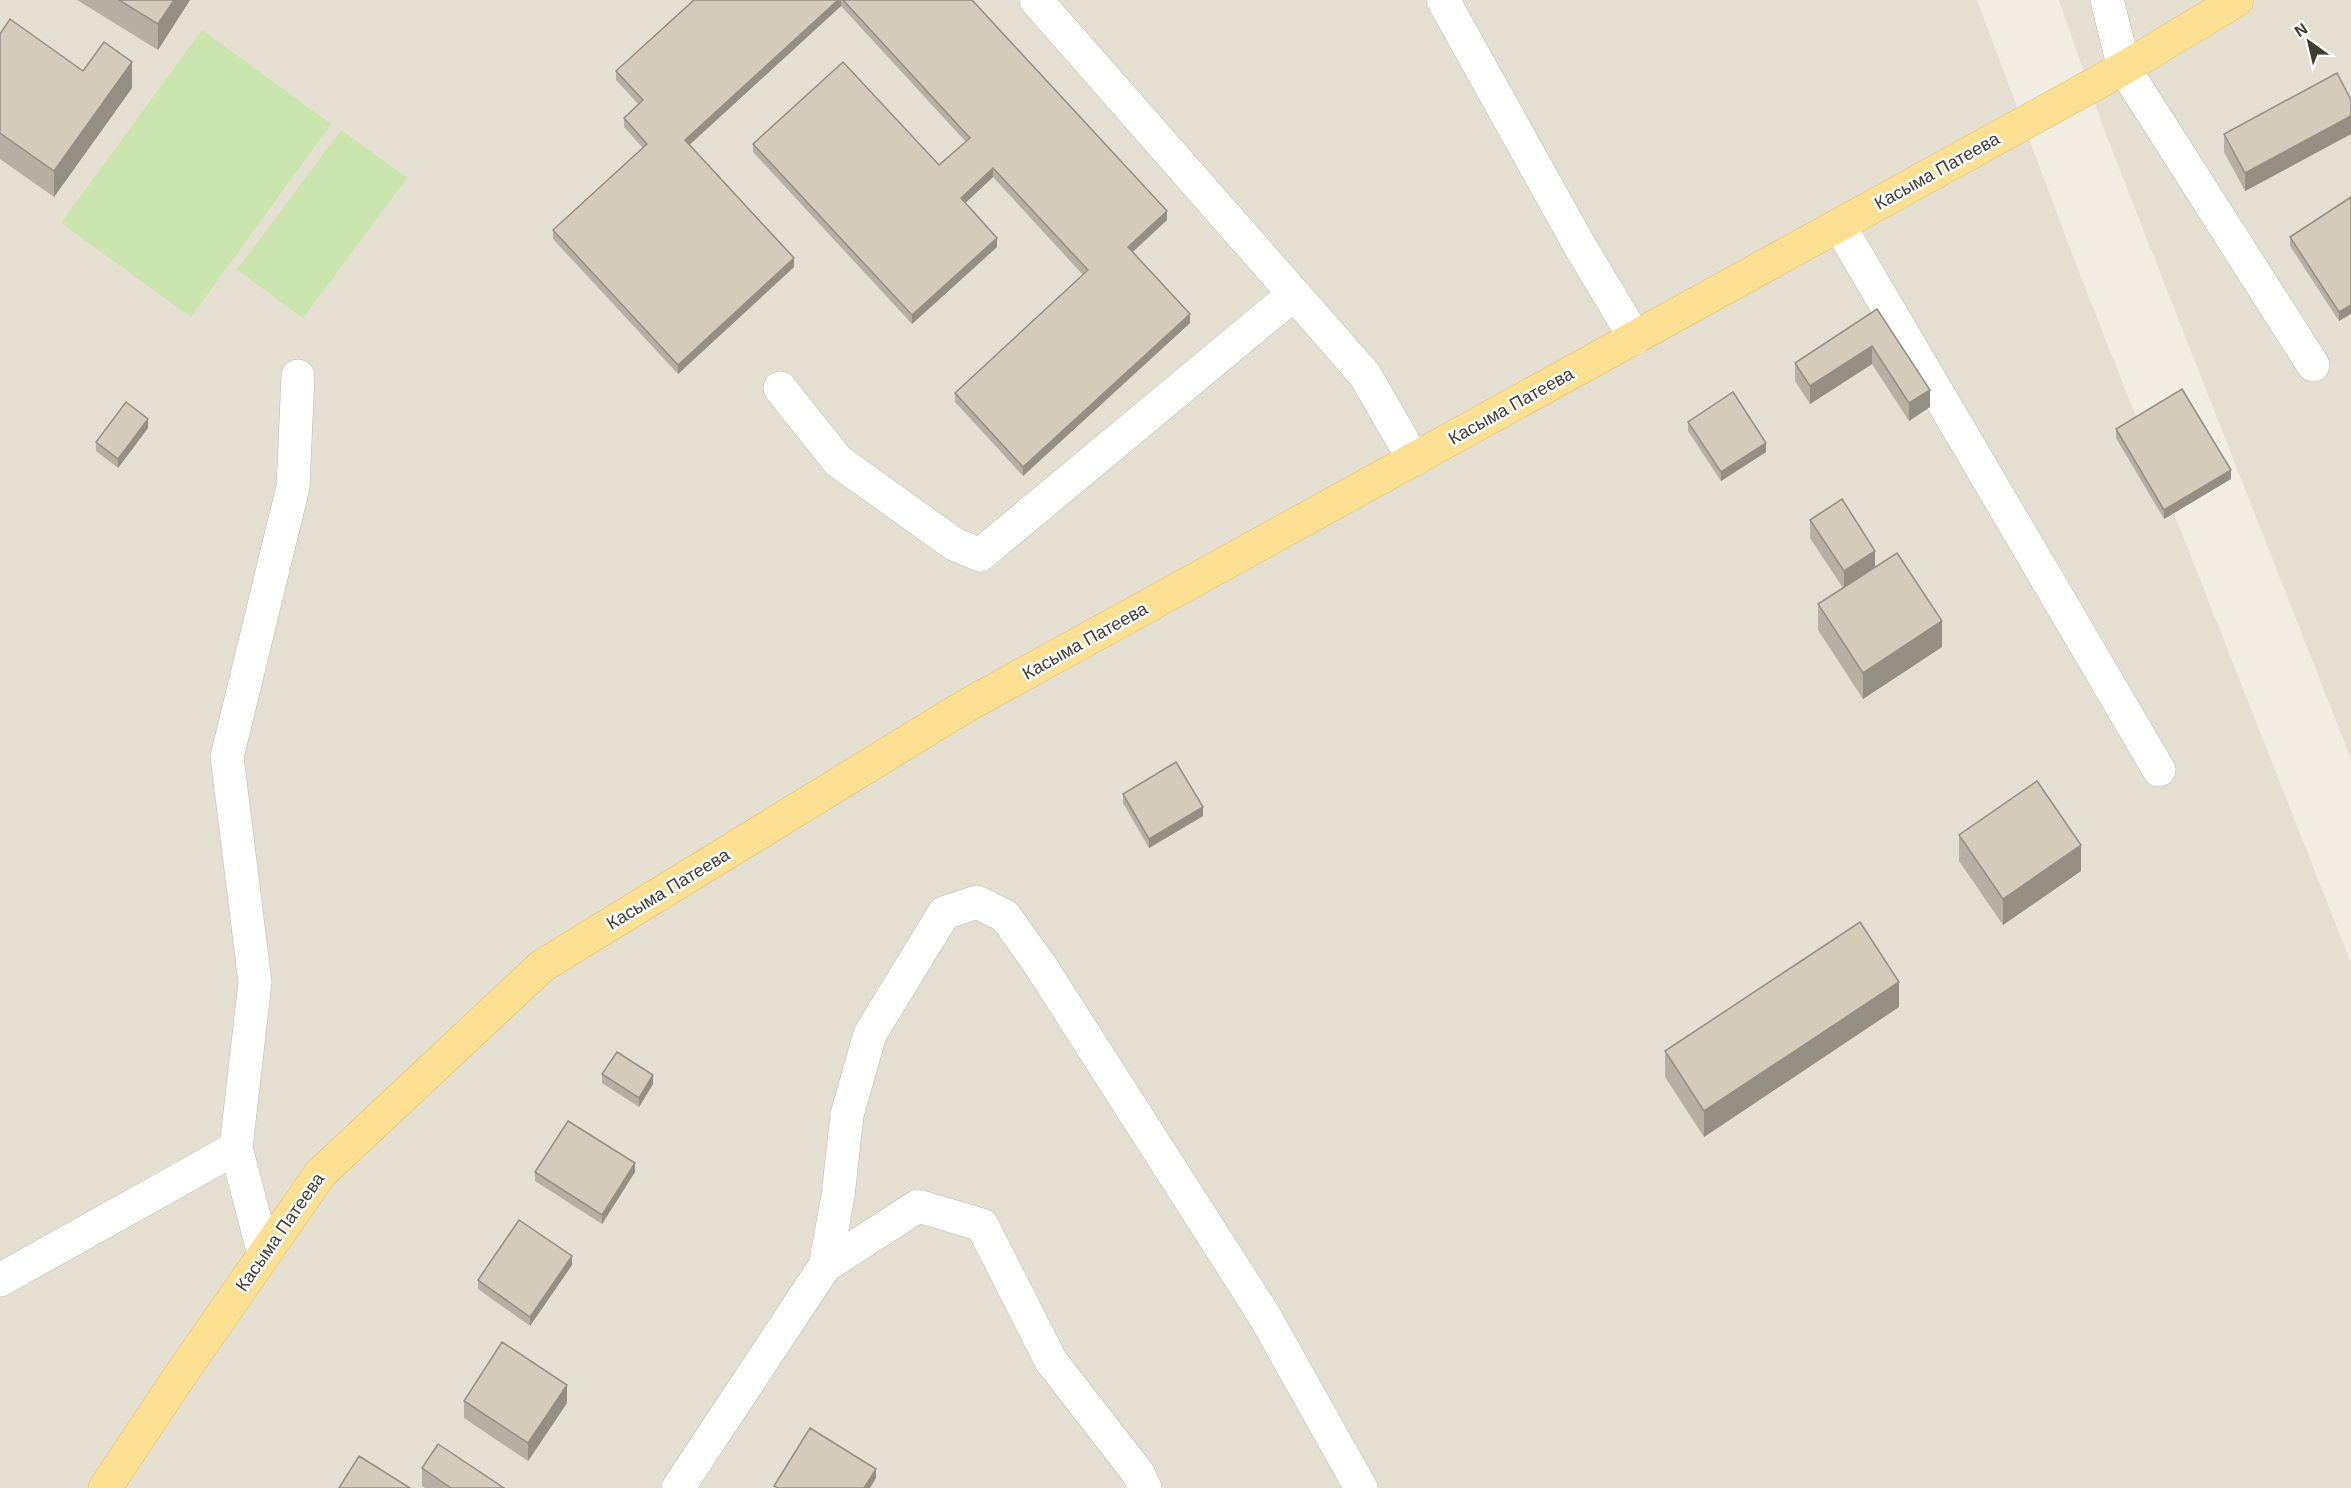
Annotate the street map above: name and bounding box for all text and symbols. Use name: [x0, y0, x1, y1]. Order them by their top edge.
north arrow: [2279, 12, 2339, 72]
text: N: [2291, 20, 2310, 40]
street label: Касыма Патеева: [1871, 128, 2004, 214]
street label: Касыма Патеева: [1445, 363, 1578, 449]
street label: Касыма Патеева: [1019, 598, 1152, 684]
street label: Касыма Патеева: [603, 844, 734, 934]
street label: Касыма Патеева: [232, 1168, 329, 1295]

